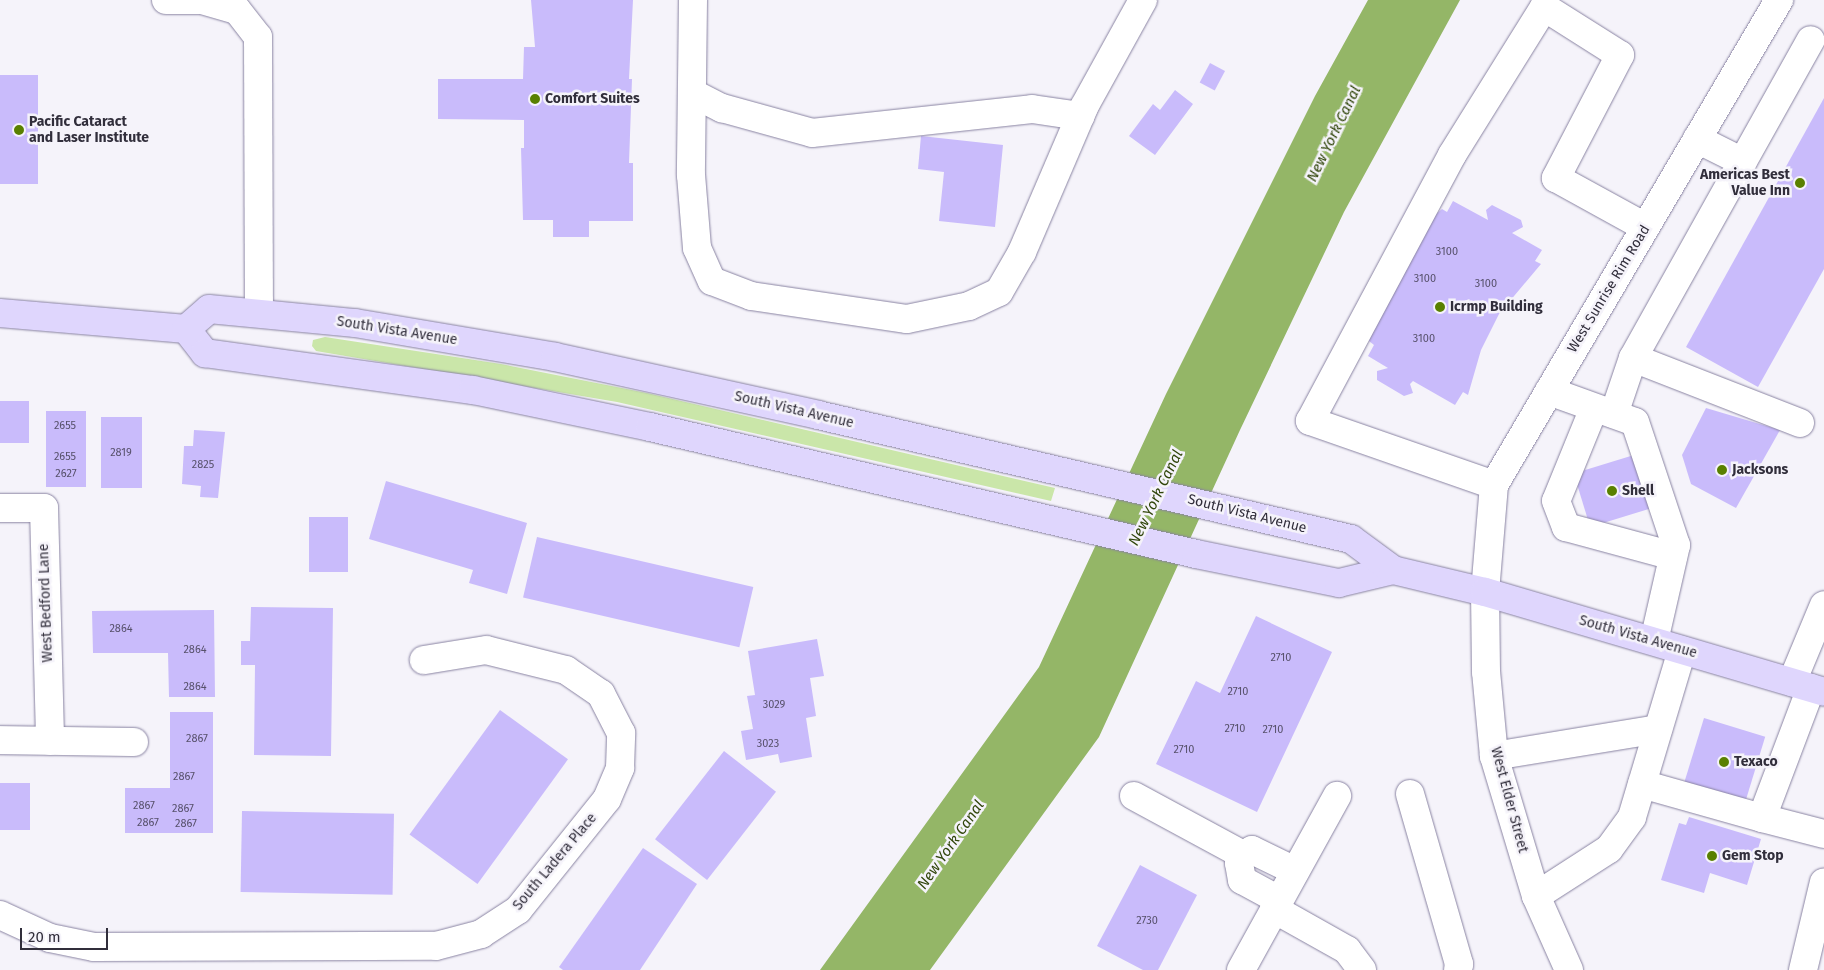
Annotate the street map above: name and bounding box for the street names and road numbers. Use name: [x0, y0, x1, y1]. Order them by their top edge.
street label: West Sunrise Rim Road: [1564, 222, 1654, 356]
street label: South Vista Avenue: [335, 313, 459, 349]
street label: South Vista Avenue: [733, 388, 855, 432]
street label: South Vista Avenue: [1186, 491, 1308, 537]
street label: West Bedford Lane: [36, 543, 56, 663]
street label: South Vista Avenue: [1577, 612, 1699, 662]
street label: West Elder Street: [1487, 745, 1531, 855]
street label: South Ladera Place: [510, 810, 600, 914]

